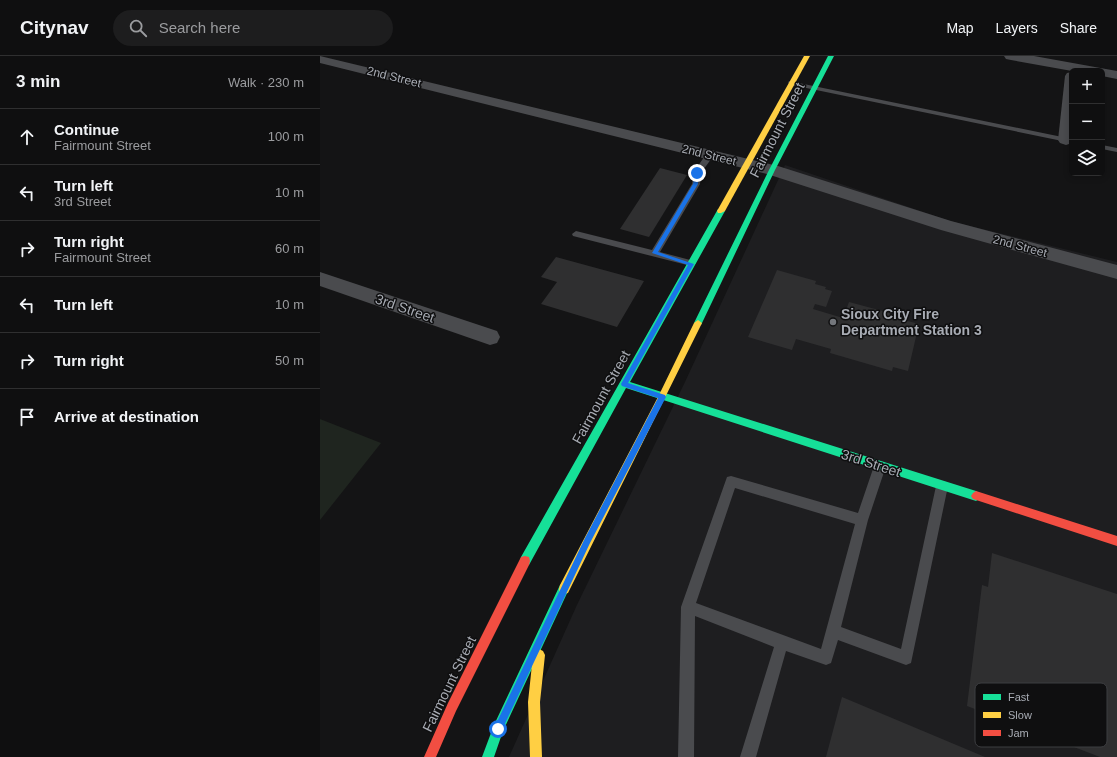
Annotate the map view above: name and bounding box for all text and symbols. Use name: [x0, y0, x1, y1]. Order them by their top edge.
search box: [113, 10, 393, 46]
text: Citynav: [20, 17, 89, 38]
icon: search: [127, 17, 149, 39]
text: Search here: [159, 19, 240, 36]
text: Map: [946, 20, 974, 36]
text: Layers: [996, 20, 1038, 36]
text: Share: [1060, 20, 1097, 36]
street label: 2nd Street: [365, 64, 423, 91]
map controls: [1069, 68, 1105, 176]
button: +: [1069, 68, 1105, 104]
text: 3 min: [16, 72, 60, 91]
text: Walk · 230 m: [228, 75, 304, 90]
street label: Fairmount Street: [746, 80, 808, 180]
button: −: [1069, 104, 1105, 140]
text: Continue: [54, 121, 119, 138]
icon: ahead: [16, 126, 38, 148]
text: 100 m: [268, 129, 304, 144]
text: Fairmount Street: [54, 138, 151, 153]
button: layers: [1069, 140, 1105, 176]
street label: 2nd Street: [680, 142, 738, 169]
route end: [688, 164, 706, 182]
text: Turn left: [54, 177, 113, 194]
icon: left: [16, 182, 38, 204]
text: 10 m: [275, 185, 304, 200]
text: 3rd Street: [54, 194, 111, 209]
street label: 2nd Street: [991, 232, 1049, 260]
text: Turn right: [54, 233, 124, 250]
icon: right: [16, 238, 38, 260]
text: 60 m: [275, 241, 304, 256]
text: Fairmount Street: [54, 250, 151, 265]
street label: 3rd Street: [373, 290, 437, 326]
icon: left: [16, 294, 38, 316]
text: Turn left: [54, 296, 113, 313]
text: 10 m: [275, 297, 304, 312]
place label: Sioux City Fire Department Station 3: [841, 306, 982, 338]
marker: Sioux City Fire Department Station 3: [828, 317, 838, 327]
street label: Fairmount Street: [569, 347, 633, 446]
icon: right: [16, 350, 38, 372]
text: Turn right: [54, 352, 124, 369]
text: 50 m: [275, 353, 304, 368]
icon: arrive: [16, 406, 38, 428]
text: Arrive at destination: [54, 408, 199, 425]
street label: 3rd Street: [839, 446, 903, 480]
street label: Fairmount Street: [419, 634, 479, 734]
legend: [975, 683, 1107, 747]
text: Fast: [1008, 691, 1029, 703]
text: Slow: [1008, 709, 1032, 721]
route start: [489, 720, 507, 738]
text: Jam: [1008, 727, 1029, 739]

